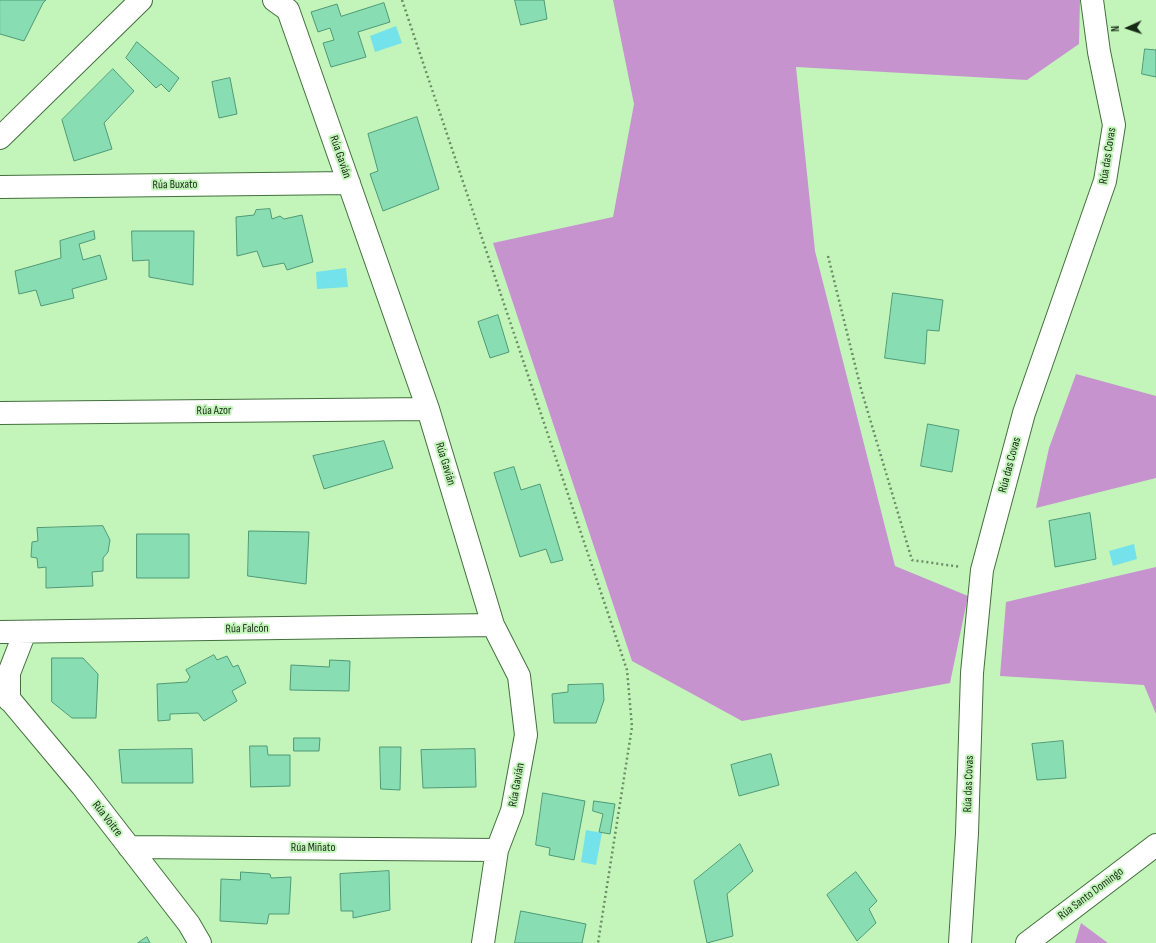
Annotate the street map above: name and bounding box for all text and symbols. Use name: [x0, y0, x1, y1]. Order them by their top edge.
north arrow: [1108, 8, 1148, 48]
text: N: [1109, 25, 1122, 32]
street label: Rúa das Covas: [1096, 127, 1120, 185]
street label: Rúa Gavián: [326, 134, 354, 180]
street label: Rúa Buxato: [152, 177, 198, 193]
street label: Rúa Azor: [196, 403, 232, 419]
street label: Rúa das Covas: [996, 436, 1024, 494]
street label: Rúa Gavián: [432, 441, 458, 487]
street label: Rúa Falcón: [225, 621, 269, 637]
street label: Rúa das Covas: [961, 755, 977, 813]
street label: Rúa Gavián: [506, 762, 528, 808]
street label: Rúa Voitre: [89, 798, 125, 840]
street label: Rúa Miñato: [291, 841, 335, 855]
street label: Rúa Santo Domingo: [1055, 865, 1127, 923]

